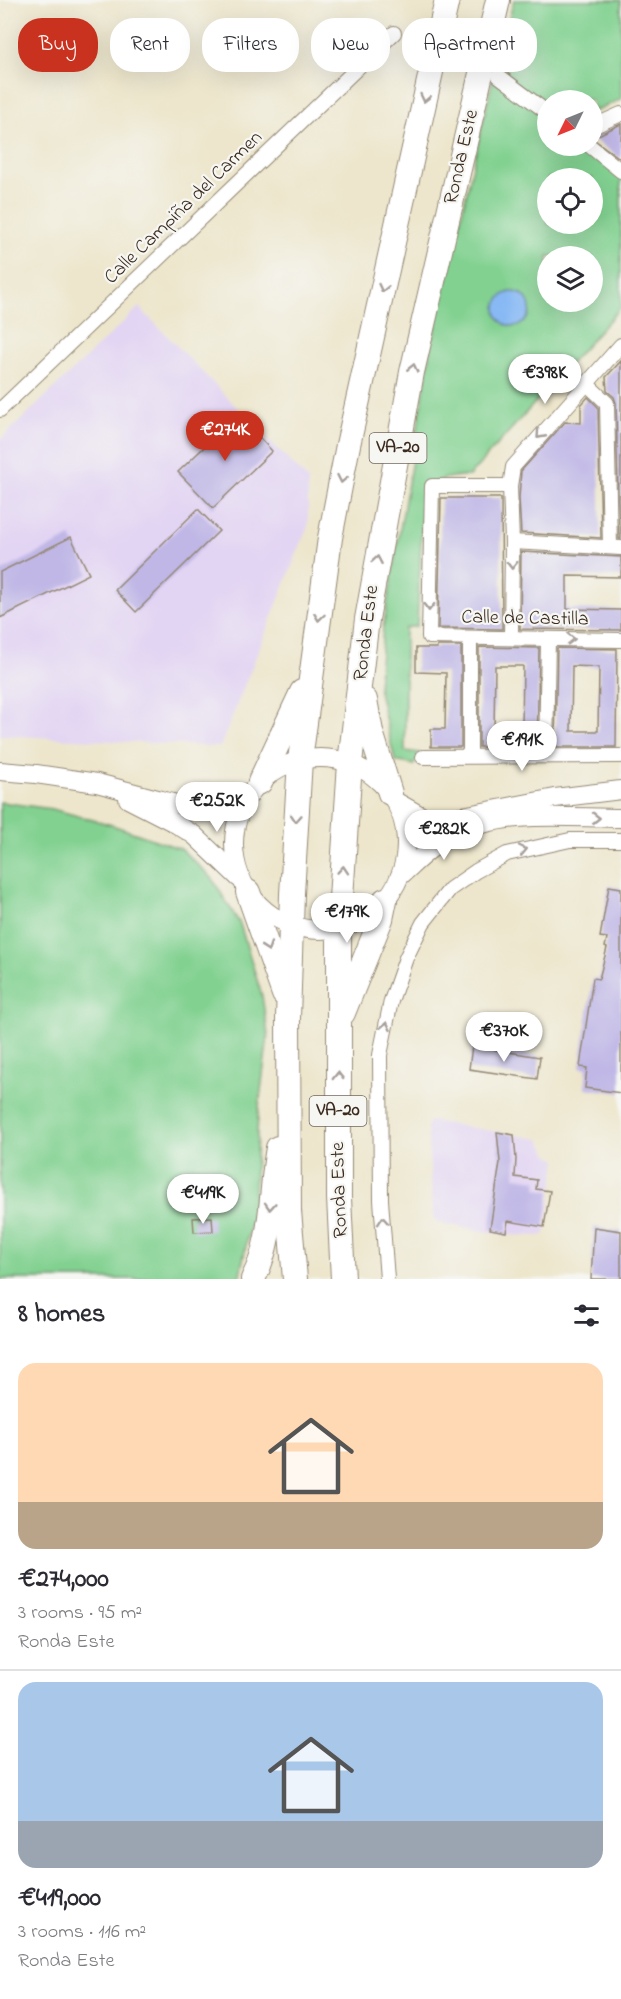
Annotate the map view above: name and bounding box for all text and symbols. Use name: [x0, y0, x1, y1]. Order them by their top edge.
chip: Buy: [18, 18, 98, 72]
chip: Rent: [110, 18, 190, 72]
chip: Filters: [202, 18, 299, 72]
chip: New: [311, 18, 390, 72]
chip: Apartment: [402, 18, 537, 72]
north arrow: [537, 90, 603, 156]
map controls: [537, 90, 603, 312]
one-way arrow: [420, 93, 433, 103]
street label: Ronda Este: [437, 107, 487, 207]
street label: Calle Campiña del Carmen: [98, 124, 270, 292]
button: locate: [537, 168, 603, 234]
button: layers: [537, 246, 603, 312]
one-way arrow: [377, 283, 390, 293]
pin: €398K: [503, 354, 587, 405]
text: €398K: [522, 359, 568, 388]
one-way arrow: [406, 363, 419, 373]
pin: €274K: [183, 411, 267, 462]
text: €274K: [200, 416, 250, 445]
one-way arrow: [536, 428, 547, 439]
road number: VA-20: [370, 433, 426, 463]
one-way arrow: [336, 474, 349, 484]
one-way arrow: [370, 555, 383, 565]
one-way arrow: [506, 561, 518, 570]
street label: Ronda Este: [347, 583, 387, 683]
one-way arrow: [423, 603, 435, 612]
street label: Calle de Castilla: [461, 603, 589, 635]
one-way arrow: [314, 612, 326, 622]
one-way arrow: [567, 633, 576, 645]
pin: €191K: [480, 721, 564, 772]
text: €191K: [501, 726, 543, 755]
pin: €252K: [175, 782, 259, 833]
text: €252K: [190, 787, 244, 816]
pin: €282K: [402, 810, 486, 861]
one-way arrow: [592, 812, 601, 824]
one-way arrow: [290, 814, 303, 823]
text: €282K: [418, 815, 470, 844]
one-way arrow: [518, 845, 528, 858]
one-way arrow: [336, 865, 349, 874]
pin: €179K: [305, 893, 389, 944]
text: €179K: [325, 898, 369, 927]
one-way arrow: [260, 941, 272, 952]
pin: €370K: [462, 1012, 546, 1063]
text: €370K: [480, 1017, 528, 1046]
one-way arrow: [379, 1022, 392, 1032]
one-way arrow: [332, 1072, 344, 1081]
road number: VA-20: [310, 1096, 366, 1126]
street label: Ronda Este: [324, 1141, 356, 1239]
pin: €419K: [161, 1174, 245, 1225]
text: €419K: [181, 1179, 225, 1208]
one-way arrow: [264, 1202, 277, 1211]
one-way arrow: [377, 1216, 390, 1225]
text: 8 homes: [18, 1296, 105, 1334]
icon: filters: [570, 1299, 603, 1332]
icon: home: [257, 1402, 365, 1510]
text: €274,000: [18, 1561, 109, 1599]
text: 3 rooms · 95 m²: [18, 1599, 142, 1628]
text: Ronda Este: [18, 1628, 114, 1657]
icon: home: [257, 1721, 365, 1829]
text: €419,000: [18, 1880, 101, 1918]
text: 3 rooms · 116 m²: [18, 1918, 146, 1947]
text: Ronda Este: [18, 1947, 114, 1976]

